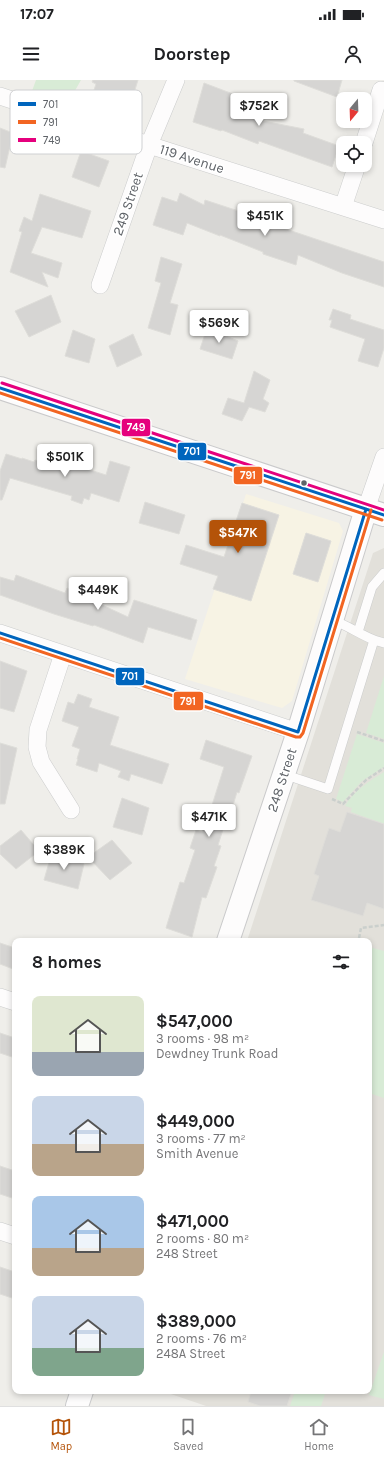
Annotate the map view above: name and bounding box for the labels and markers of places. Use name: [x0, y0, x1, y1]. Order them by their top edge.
pin: $752K: [231, 93, 287, 127]
pin: $451K: [237, 203, 293, 237]
pin: $569K: [191, 310, 247, 344]
pin: $501K: [37, 444, 93, 478]
unlabelled marker: [299, 478, 309, 488]
pin: $547K: [210, 520, 266, 554]
pin: $449K: [70, 577, 126, 611]
pin: $471K: [181, 804, 237, 838]
pin: $389K: [36, 837, 92, 871]

